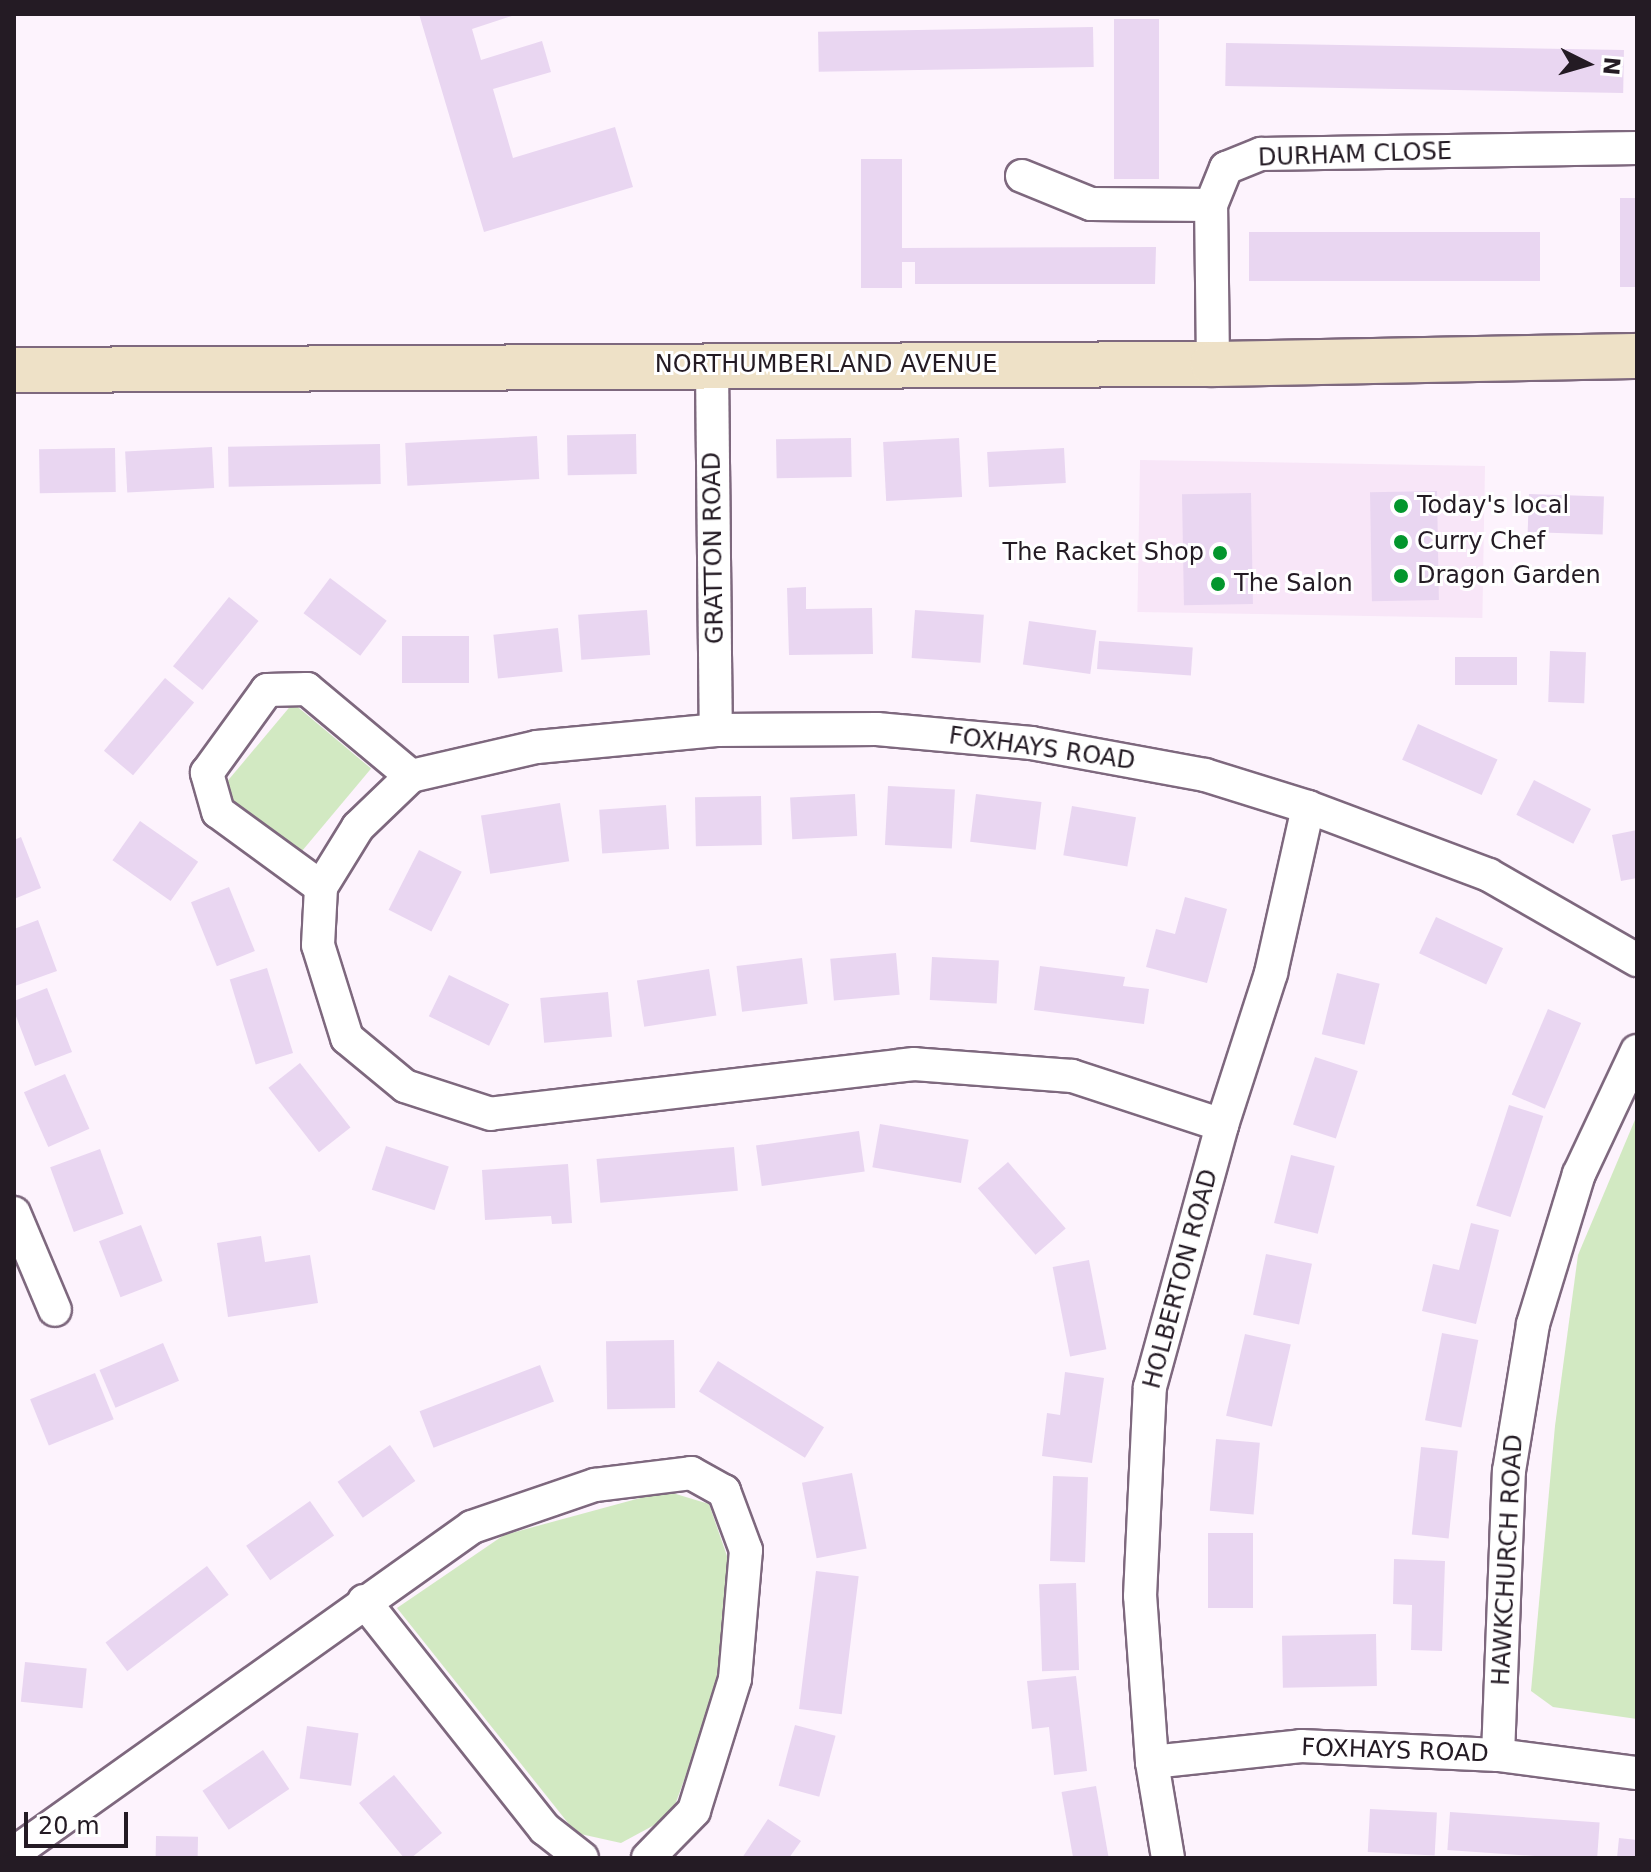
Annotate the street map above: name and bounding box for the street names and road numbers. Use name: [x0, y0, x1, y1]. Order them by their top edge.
street label: DURHAM CLOSE: [1258, 137, 1452, 173]
street label: NORTHUMBERLAND AVENUE: [655, 351, 997, 379]
street label: GRATTON ROAD: [698, 452, 730, 644]
street label: FOXHAYS ROAD: [947, 722, 1137, 776]
street label: HOLBERTON ROAD: [1138, 1166, 1224, 1392]
street label: HAWKCHURCH ROAD: [1487, 1434, 1529, 1686]
street label: FOXHAYS ROAD: [1301, 1733, 1489, 1769]

